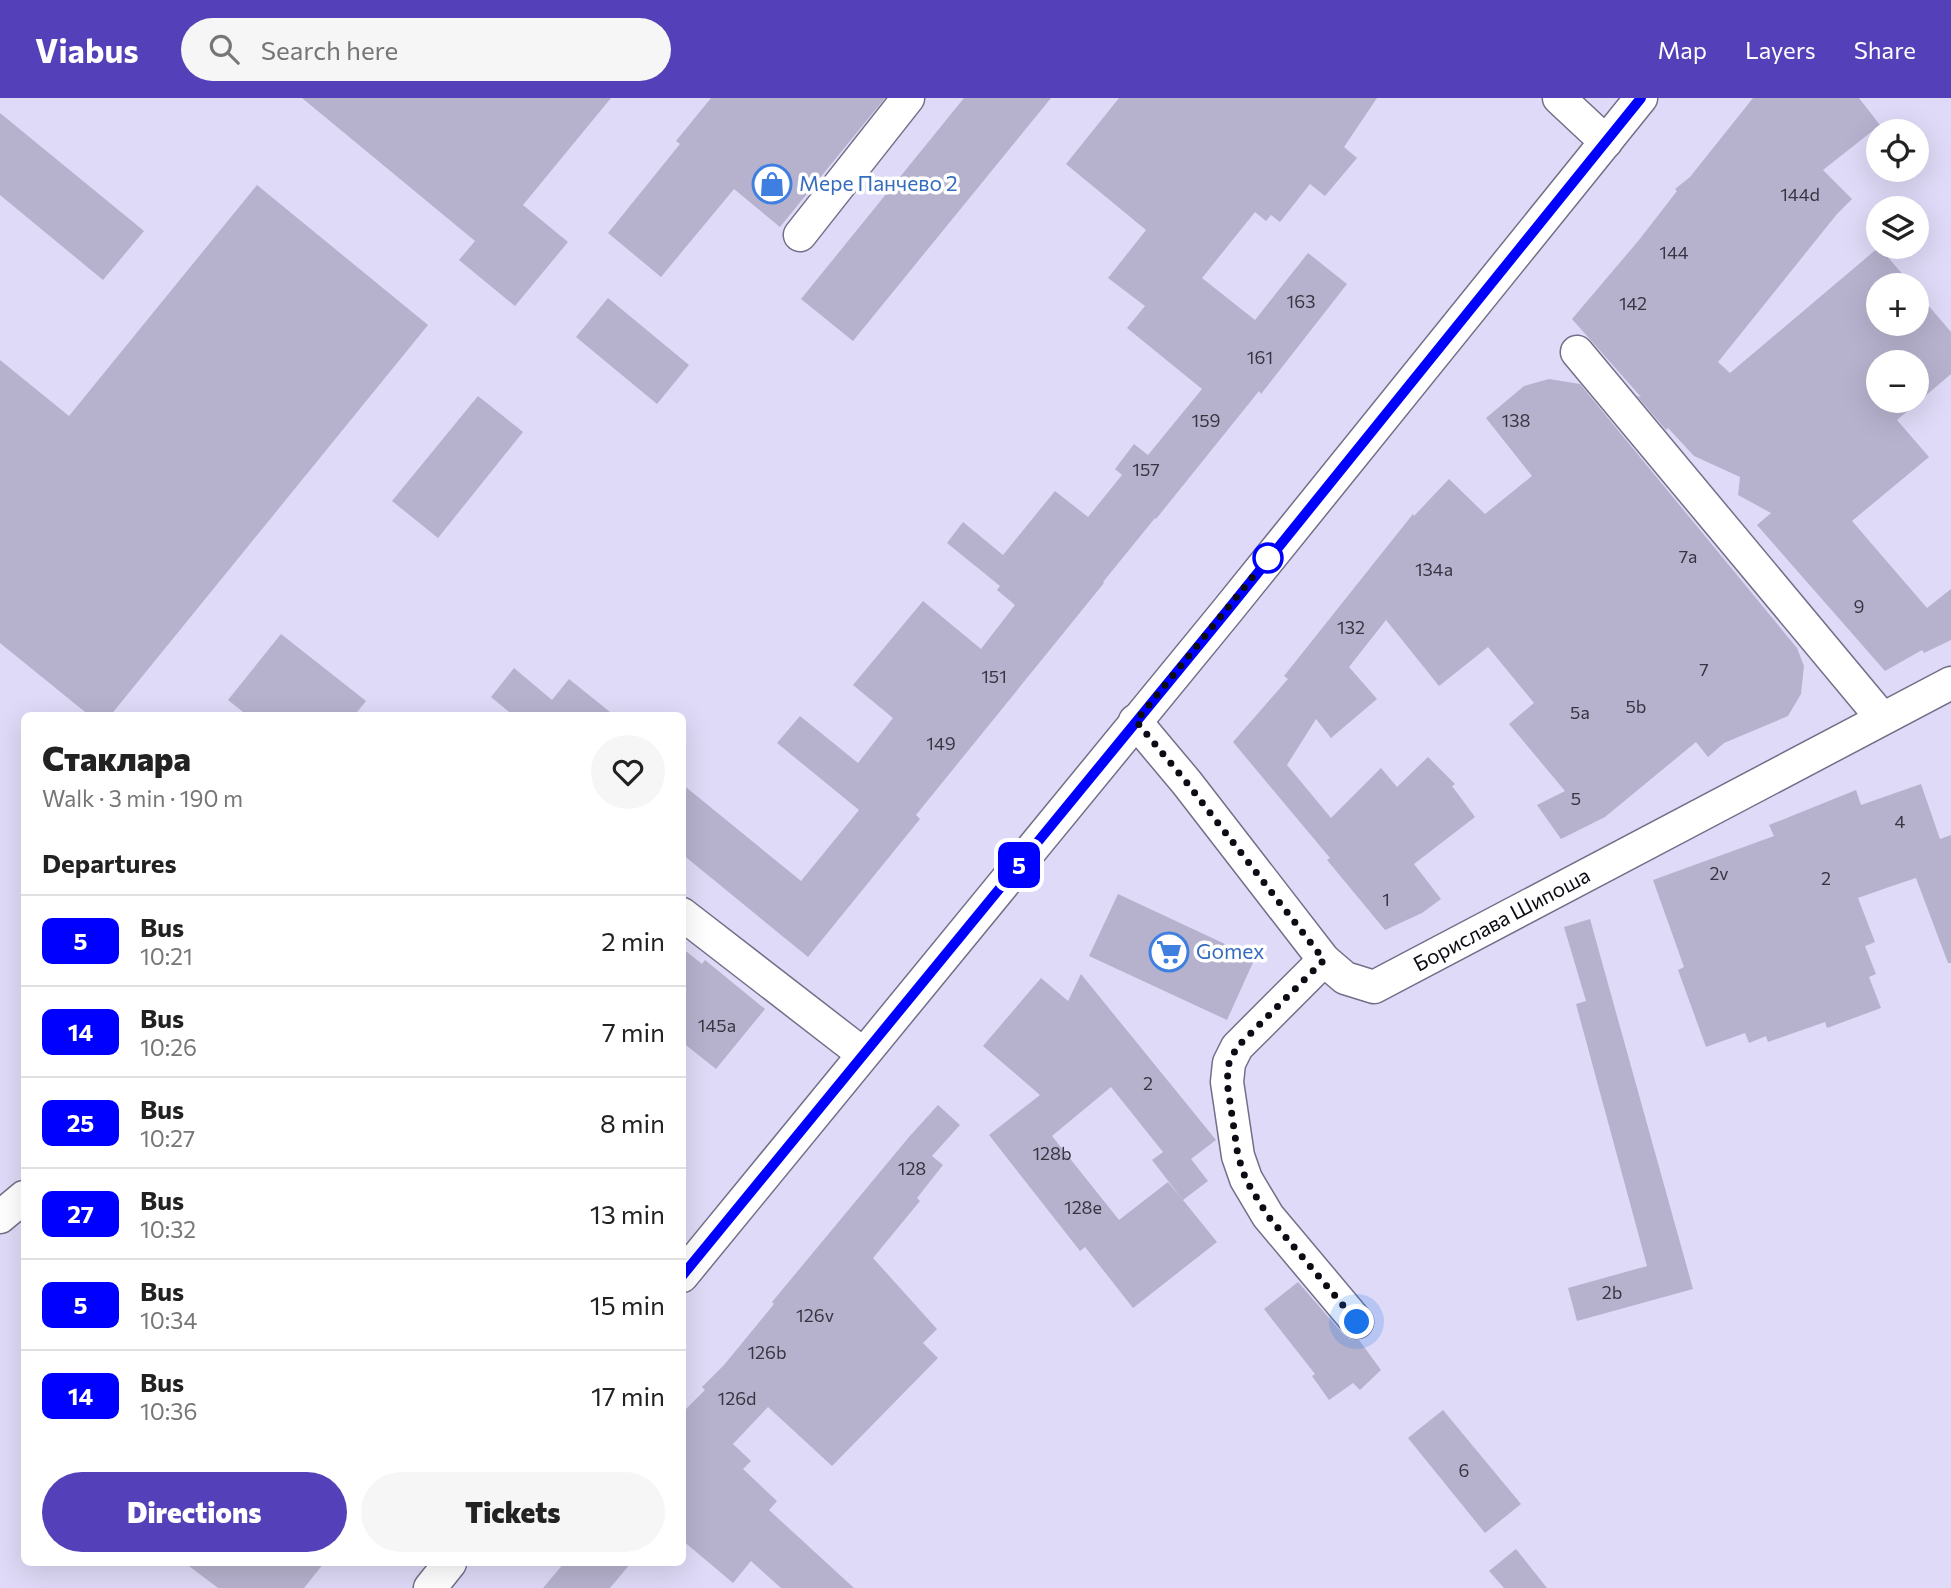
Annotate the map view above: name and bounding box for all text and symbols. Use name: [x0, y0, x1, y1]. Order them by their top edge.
search box: [181, 18, 671, 81]
text: Viabus: [35, 29, 139, 70]
icon: search: [205, 30, 243, 68]
text: Search here: [261, 34, 398, 65]
text: Map: [1658, 35, 1707, 64]
text: Layers: [1745, 35, 1816, 64]
text: Share: [1854, 35, 1916, 64]
map controls: [1866, 119, 1929, 413]
button: locate: [1866, 119, 1929, 182]
shop icon: Мере Панчево 2: [751, 163, 793, 205]
place label: Мере Панчево 2: [799, 170, 958, 195]
house number: 144d: [1780, 183, 1820, 205]
button: layers: [1866, 196, 1929, 259]
house number: 144: [1659, 241, 1689, 263]
button: +: [1866, 273, 1929, 336]
house number: 163: [1287, 290, 1315, 312]
house number: 142: [1619, 292, 1647, 314]
house number: 161: [1247, 346, 1273, 368]
button: −: [1866, 350, 1929, 413]
house number: 159: [1192, 409, 1220, 431]
house number: 138: [1502, 409, 1531, 431]
house number: 157: [1132, 458, 1160, 480]
unlabelled marker: [1253, 543, 1283, 573]
house number: 7a: [1679, 545, 1697, 567]
house number: 134a: [1415, 558, 1453, 580]
house number: 9: [1854, 595, 1864, 617]
house number: 132: [1337, 616, 1365, 638]
house number: 7: [1699, 658, 1709, 680]
house number: 151: [981, 665, 1007, 687]
house number: 5b: [1626, 695, 1647, 717]
house number: 5a: [1570, 701, 1590, 723]
house number: 149: [926, 732, 956, 754]
button: heart: [591, 735, 665, 809]
text: Стаклара: [42, 737, 191, 778]
text: Walk · 3 min · 190 m: [42, 784, 243, 812]
house number: 5: [1571, 787, 1581, 809]
house number: 4: [1895, 810, 1906, 832]
line badge: 5: [996, 842, 1042, 888]
text: Departures: [42, 847, 177, 878]
text: 5: [1012, 850, 1026, 879]
street label: Борислава Шипоша: [1409, 862, 1594, 976]
house number: 2v: [1709, 862, 1729, 884]
house number: 2: [1821, 867, 1831, 889]
house number: 1: [1382, 888, 1390, 910]
text: Bus: [140, 911, 184, 942]
text: 2 min: [601, 925, 665, 956]
text: 5: [74, 926, 88, 955]
supermarket icon: Gomex: [1148, 931, 1190, 973]
place label: Gomex: [1196, 938, 1265, 963]
text: 10:21: [140, 942, 193, 970]
text: Bus: [140, 1002, 184, 1033]
house number: 145a: [698, 1014, 736, 1036]
text: 7 min: [602, 1016, 665, 1047]
text: 14: [68, 1017, 93, 1046]
text: 10:26: [140, 1033, 197, 1061]
house number: 2: [1143, 1072, 1153, 1094]
text: Bus: [140, 1093, 184, 1124]
text: 8 min: [600, 1107, 665, 1138]
text: 25: [67, 1108, 94, 1137]
text: 10:27: [140, 1124, 195, 1152]
house number: 128b: [1032, 1142, 1072, 1164]
house number: 128: [898, 1157, 926, 1179]
text: Bus: [140, 1184, 184, 1215]
house number: 128e: [1064, 1196, 1102, 1218]
text: 13 min: [590, 1198, 665, 1229]
text: 27: [67, 1199, 94, 1228]
text: 10:32: [140, 1215, 196, 1243]
text: Bus: [140, 1275, 184, 1306]
house number: 2b: [1602, 1281, 1622, 1303]
text: 15 min: [590, 1289, 665, 1320]
text: 5: [74, 1290, 88, 1319]
house number: 126v: [796, 1304, 834, 1326]
your location: [1339, 1304, 1374, 1339]
text: 10:34: [140, 1306, 197, 1334]
house number: 126b: [747, 1341, 787, 1363]
text: Bus: [140, 1366, 184, 1397]
text: 17 min: [591, 1380, 665, 1411]
text: 14: [68, 1381, 93, 1410]
house number: 126d: [718, 1387, 756, 1409]
text: 10:36: [140, 1397, 197, 1425]
house number: 6: [1459, 1459, 1469, 1481]
button: Directions: [42, 1472, 347, 1552]
button: Tickets: [361, 1472, 665, 1552]

